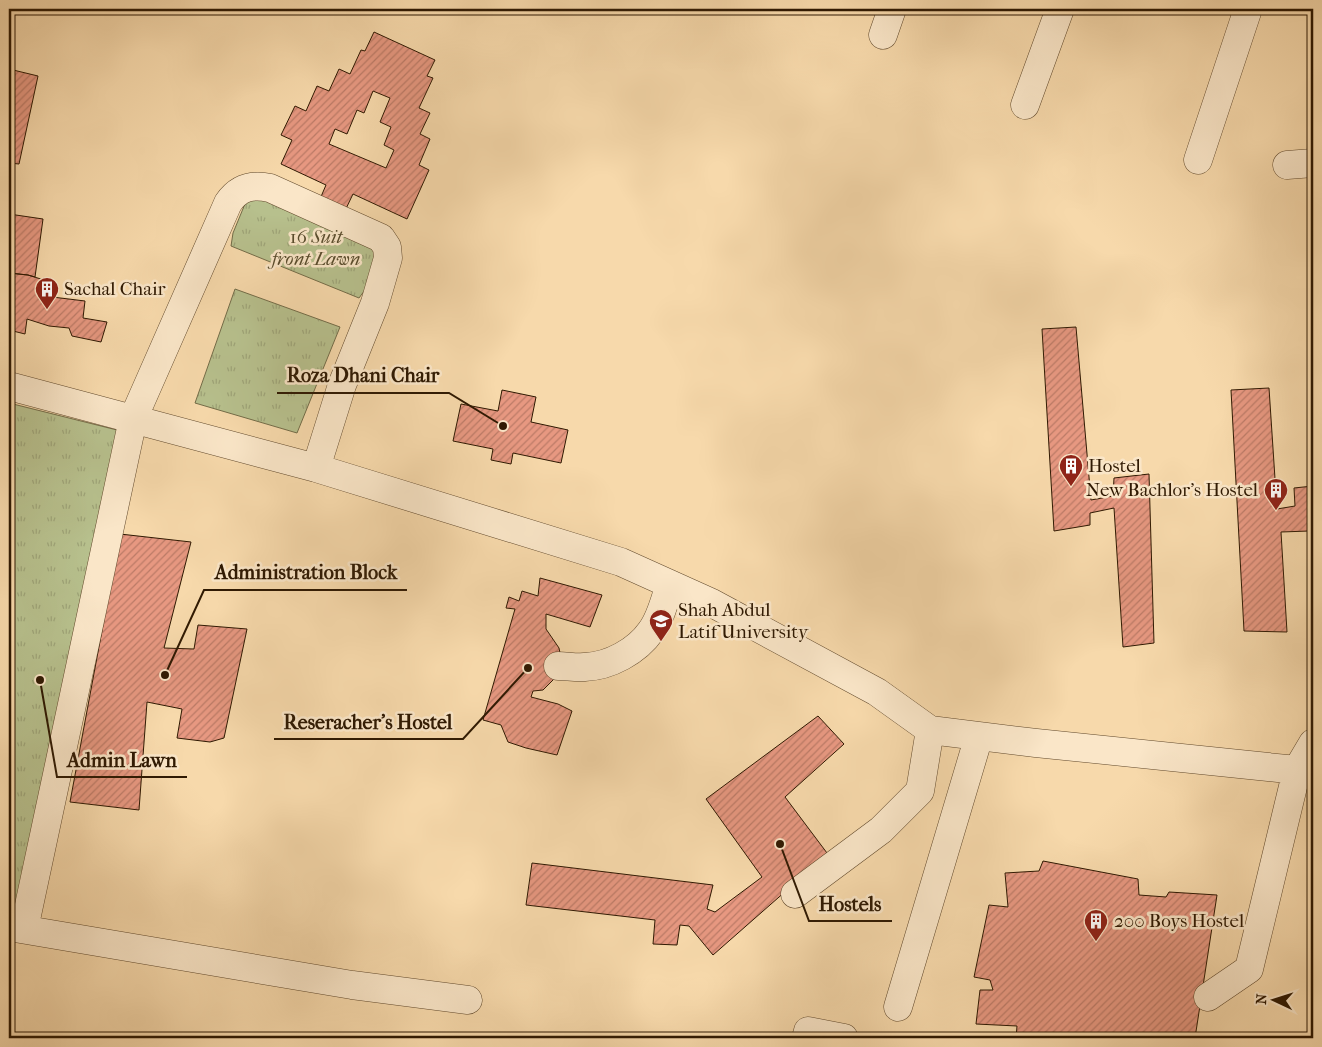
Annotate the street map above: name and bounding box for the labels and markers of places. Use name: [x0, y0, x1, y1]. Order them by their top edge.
building icon: Sachal Chair: [34, 276, 60, 310]
place label: Sachal Chair: [64, 278, 167, 300]
callout: Roza Dhani Chair: [277, 358, 449, 393]
building icon: Hostel: [1058, 453, 1084, 487]
place label: Hostel: [1088, 455, 1141, 477]
building icon: New Bachlor's Hostel: [1263, 477, 1289, 511]
place label: New Bachlor's Hostel: [1086, 479, 1258, 501]
callout: Administration Block: [204, 555, 407, 590]
place label: Shah Abdul Latif University: [678, 599, 809, 643]
school or university icon: Shah Abdul Latif University: [648, 608, 674, 642]
callout: Reseracher's Hostel: [274, 704, 463, 739]
callout: Admin Lawn: [57, 742, 187, 777]
callout: Hostels: [809, 886, 892, 921]
building icon: 200 Boys Hostel: [1083, 908, 1109, 942]
place label: 200 Boys Hostel: [1114, 910, 1244, 932]

